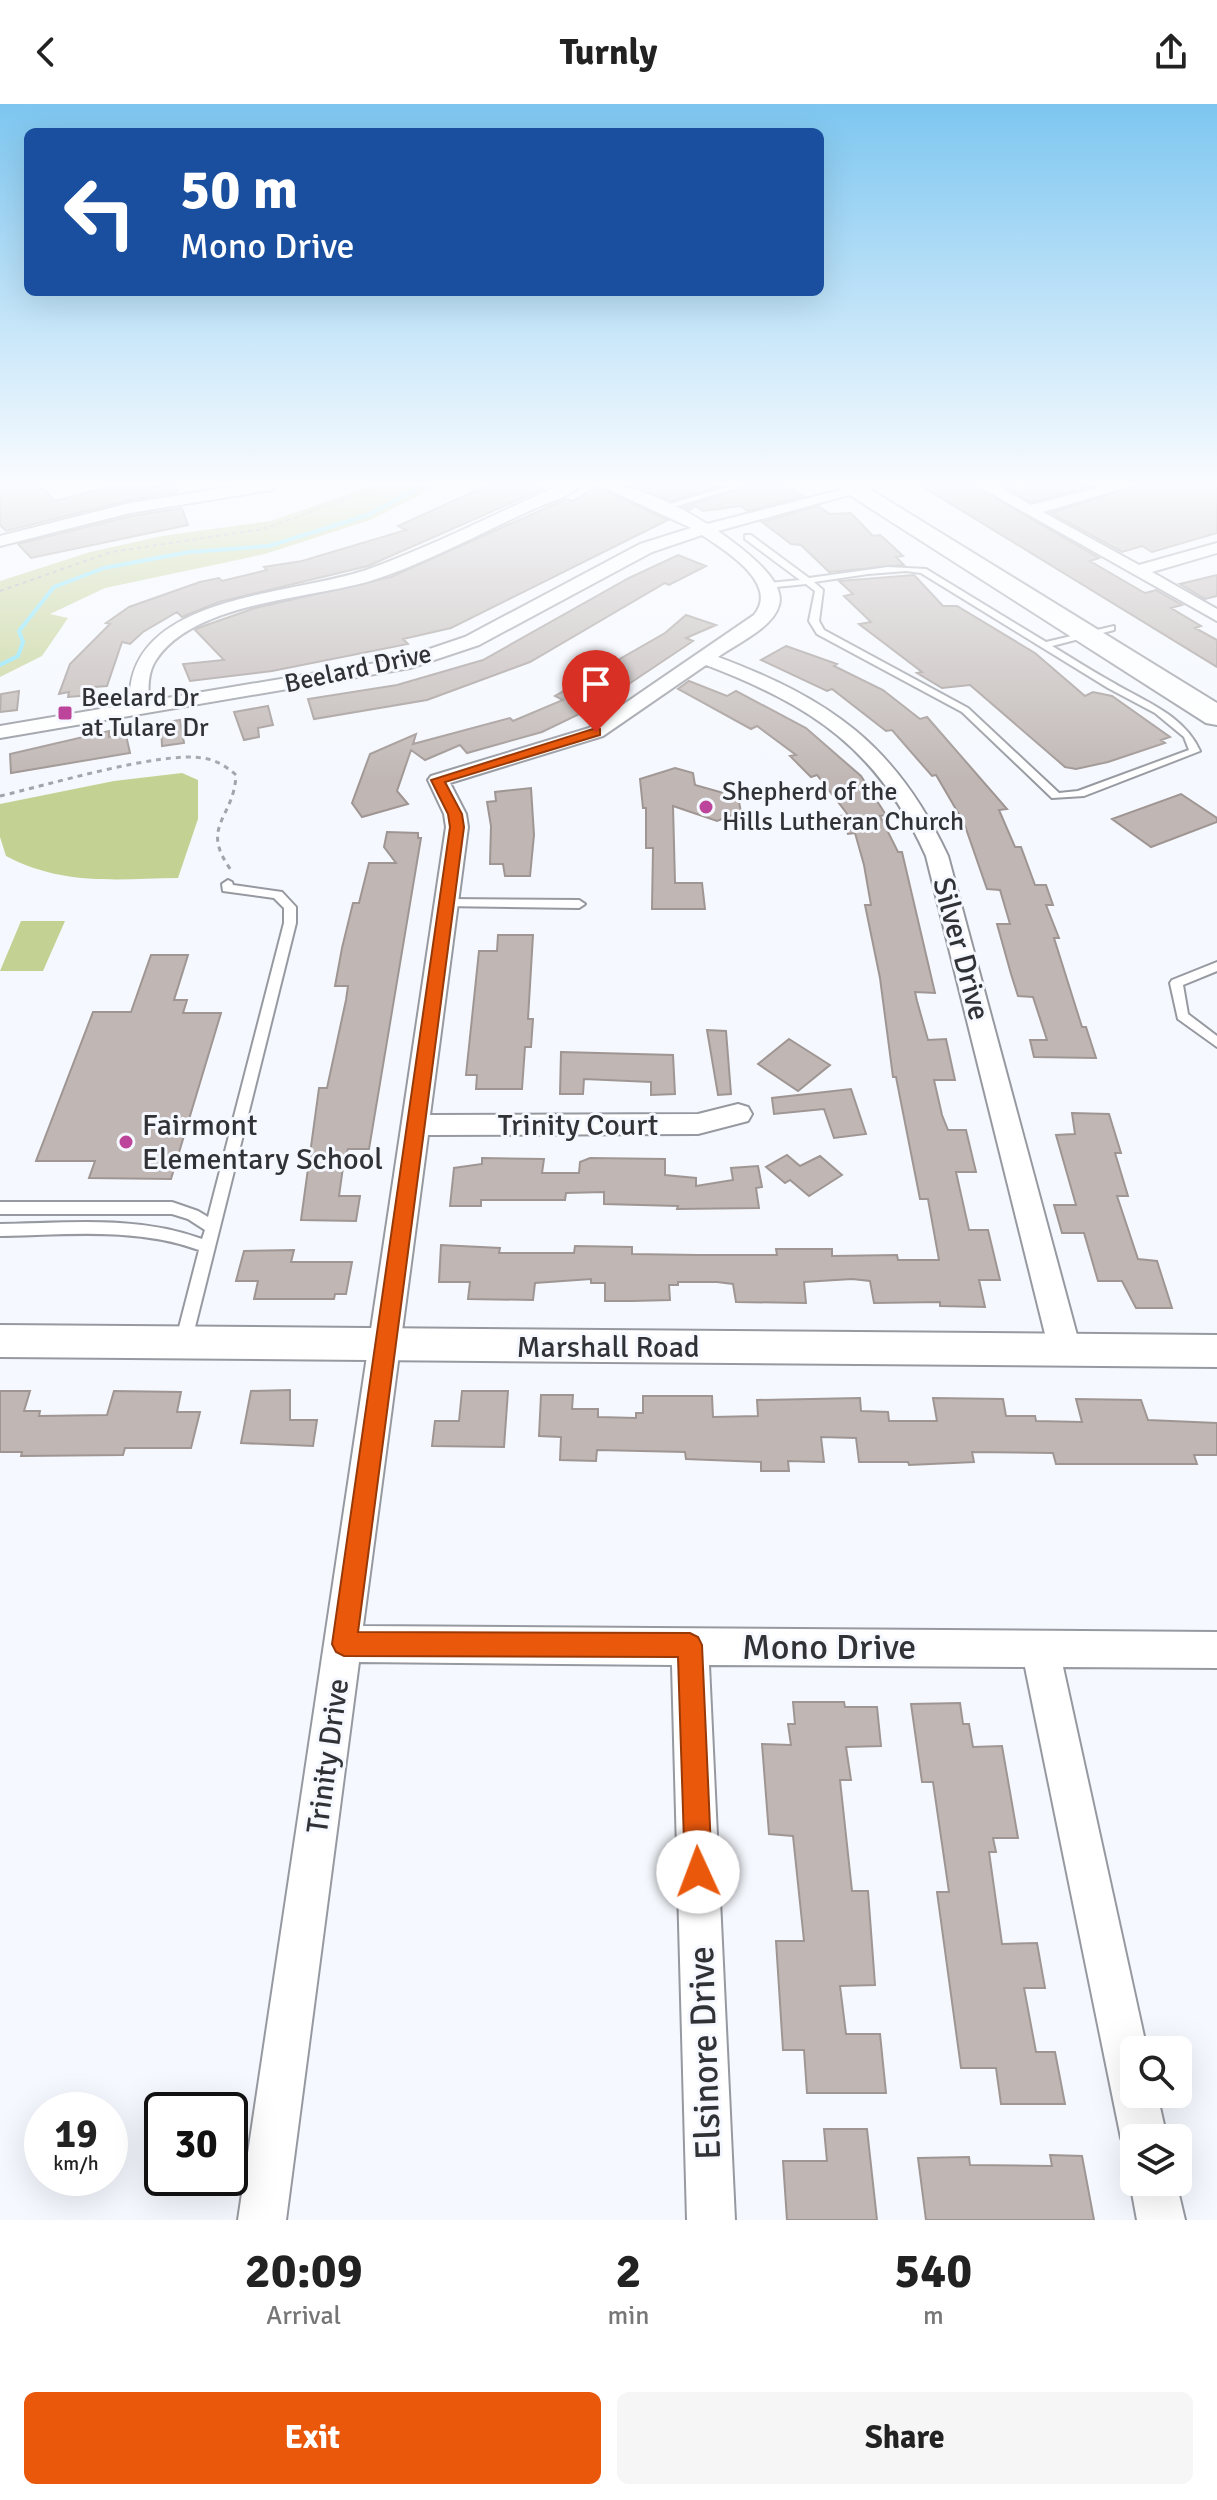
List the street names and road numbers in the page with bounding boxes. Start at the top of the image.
street label: Beelard Drive [282,638,434,700]
street label: Silver Drive [924,874,998,1024]
street label: Trinity Court [498,1107,658,1144]
street label: Marshall Road [516,1329,700,1366]
street label: Mono Drive [742,1625,916,1670]
street label: Trinity Drive [299,1676,357,1836]
street label: Elsinore Drive [679,1945,731,2161]

